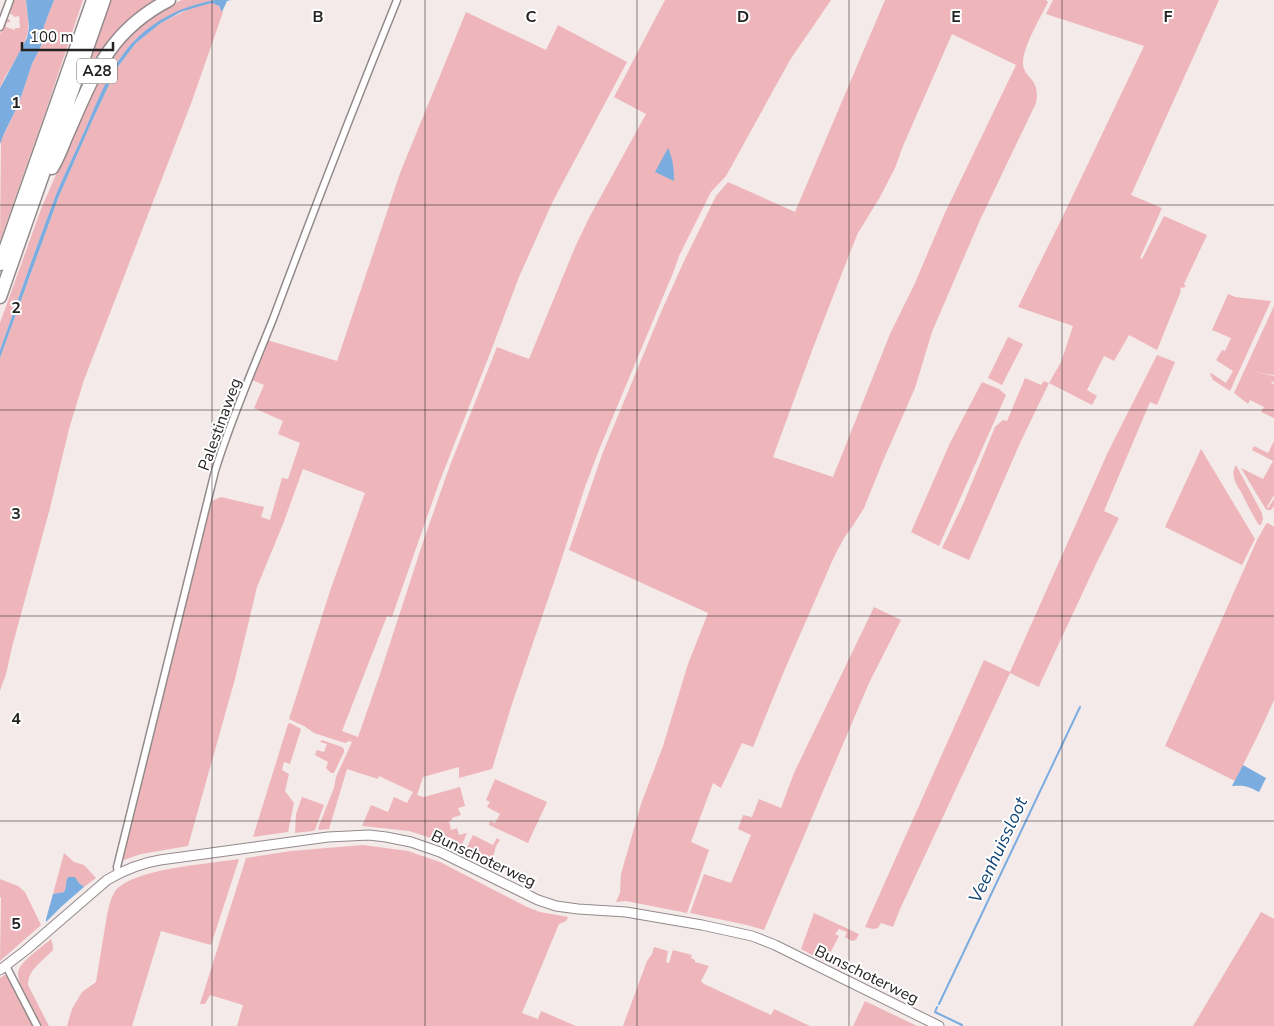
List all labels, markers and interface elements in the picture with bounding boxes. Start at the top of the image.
text: B [312,6,324,28]
text: C [526,6,537,28]
text: D [737,6,749,28]
text: E [951,6,961,28]
text: F [1164,6,1173,28]
scale bar [22,20,114,52]
text: 100 m [30,27,74,47]
road number: A28 [77,58,117,84]
text: 1 [11,92,21,114]
text: 2 [11,297,21,319]
street label: Palestinaweg [193,375,247,474]
text: 3 [11,503,21,525]
text: 4 [11,708,21,730]
water label: Veenhuissloot [963,793,1033,907]
street label: Bunschoterweg [428,825,540,893]
text: 5 [11,913,21,935]
street label: Bunschoterweg [811,940,922,1010]

